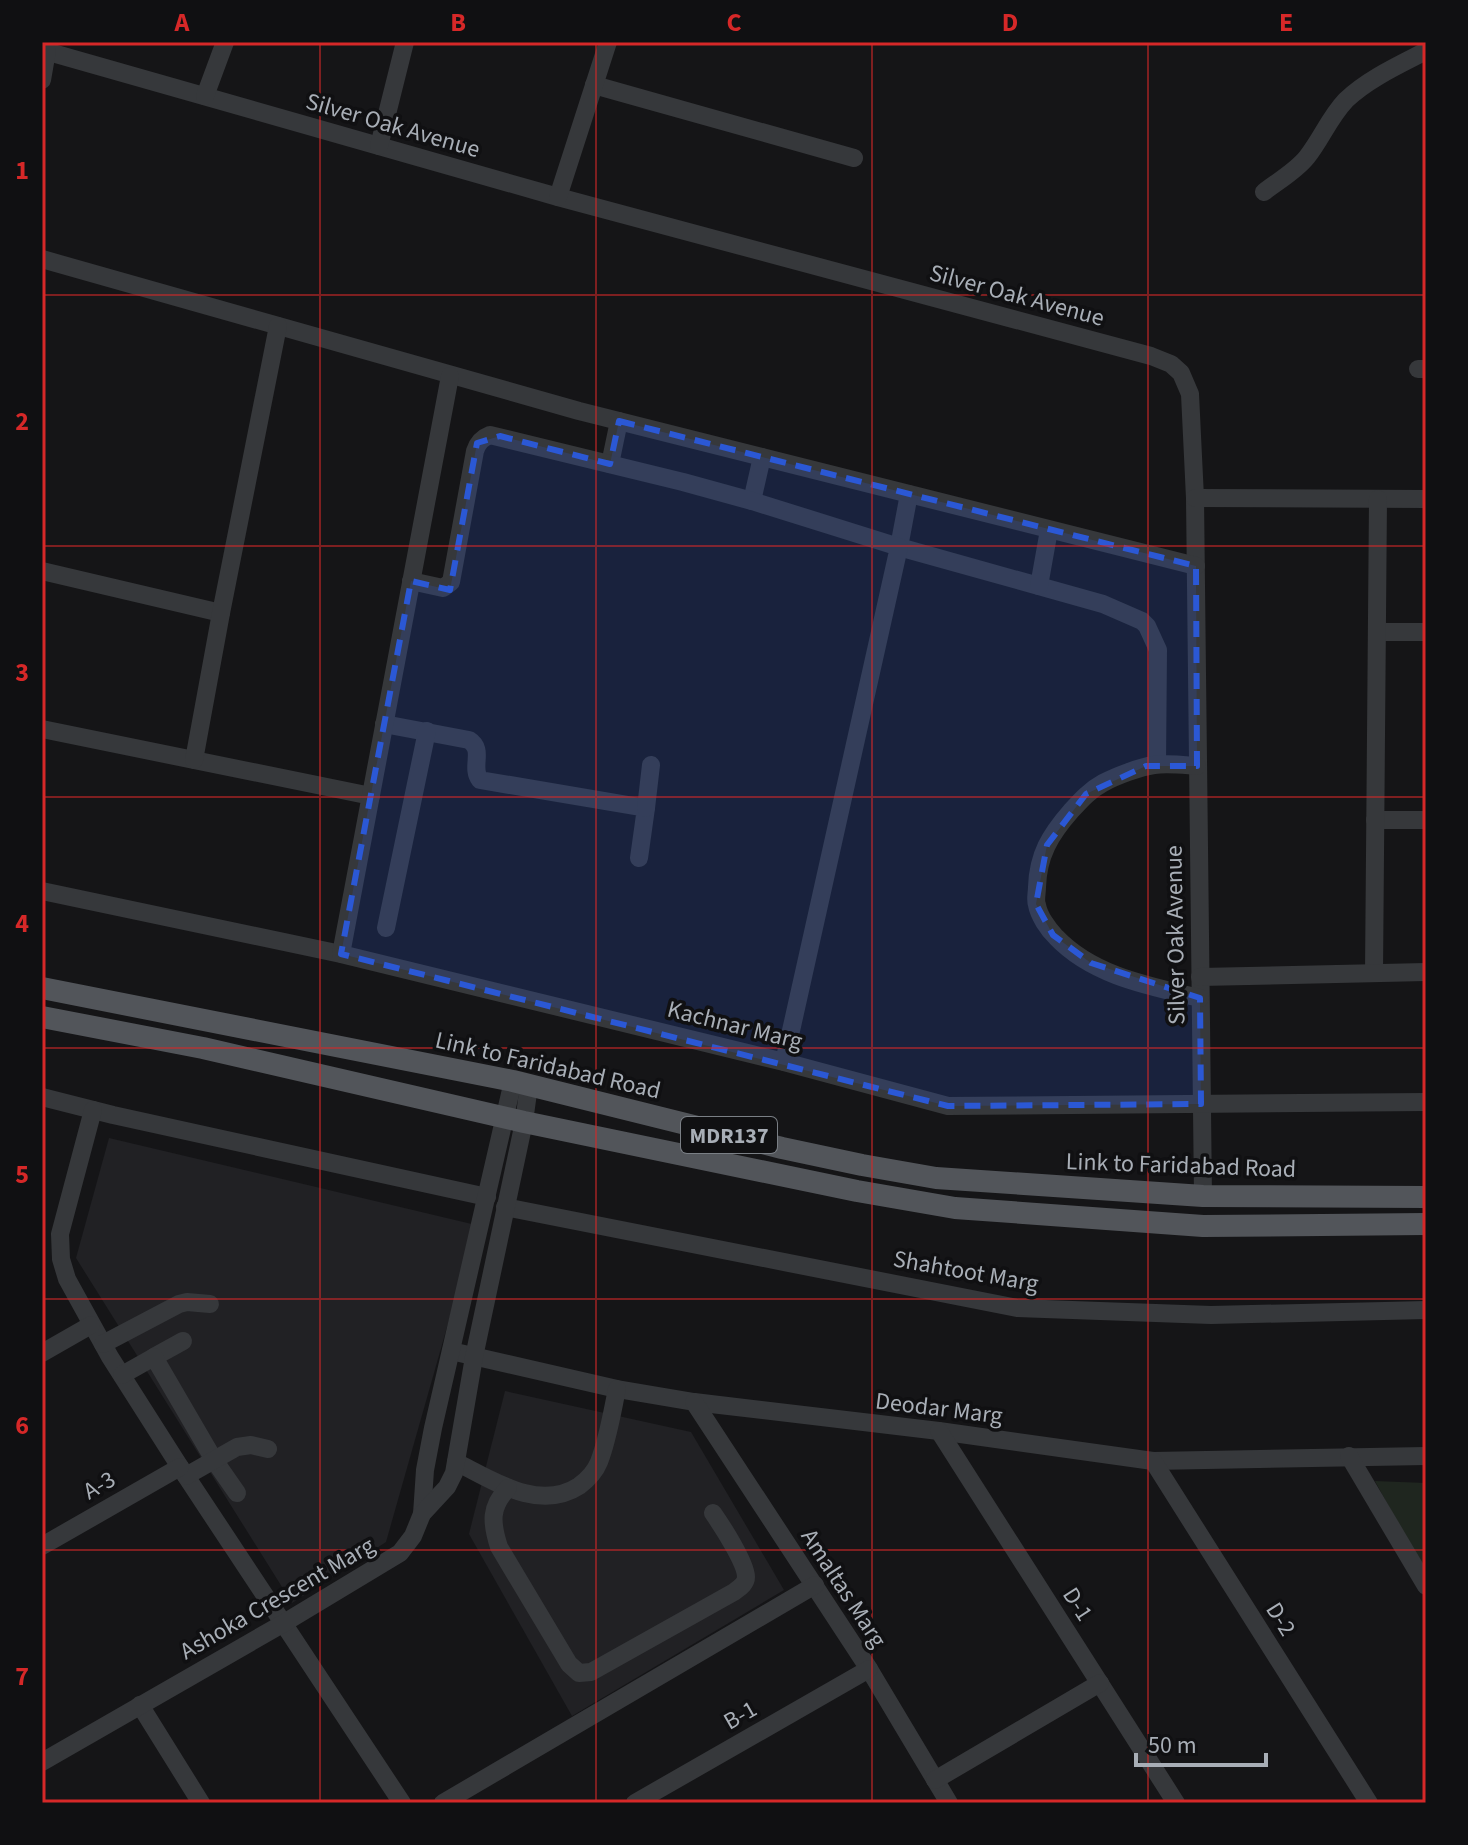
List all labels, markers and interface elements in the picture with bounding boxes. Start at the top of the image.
text: A [174,4,191,41]
text: B [450,4,466,41]
text: C [726,4,742,41]
text: D [1002,4,1018,41]
text: E [1279,4,1293,41]
street label: Silver Oak Avenue [302,84,484,167]
text: 1 [15,152,29,189]
street label: Silver Oak Avenue [926,255,1108,336]
text: 2 [15,403,29,440]
text: 3 [15,654,29,691]
street label: Silver Oak Avenue [1156,845,1195,1025]
text: 4 [15,905,29,942]
street label: Kachnar Marg [664,992,806,1059]
street label: Link to Faridabad Road [432,1023,664,1108]
road number: MDR137 [681,1117,777,1153]
street label: Link to Faridabad Road [1065,1144,1297,1187]
text: 5 [15,1156,29,1193]
street label: Shahtoot Marg [890,1241,1041,1301]
street label: Deodar Marg [873,1383,1005,1434]
text: 6 [15,1407,29,1444]
street label: A-3 [76,1462,122,1509]
street label: Amaltas Marg [792,1522,895,1655]
street label: Ashoka Crescent Marg [173,1528,381,1669]
street label: D-1 [1054,1580,1102,1628]
street label: D-2 [1257,1596,1304,1643]
text: 7 [15,1658,29,1695]
street label: B-1 [717,1692,764,1739]
scale bar [1136,1717,1266,1767]
text: 50 m [1148,1728,1197,1763]

